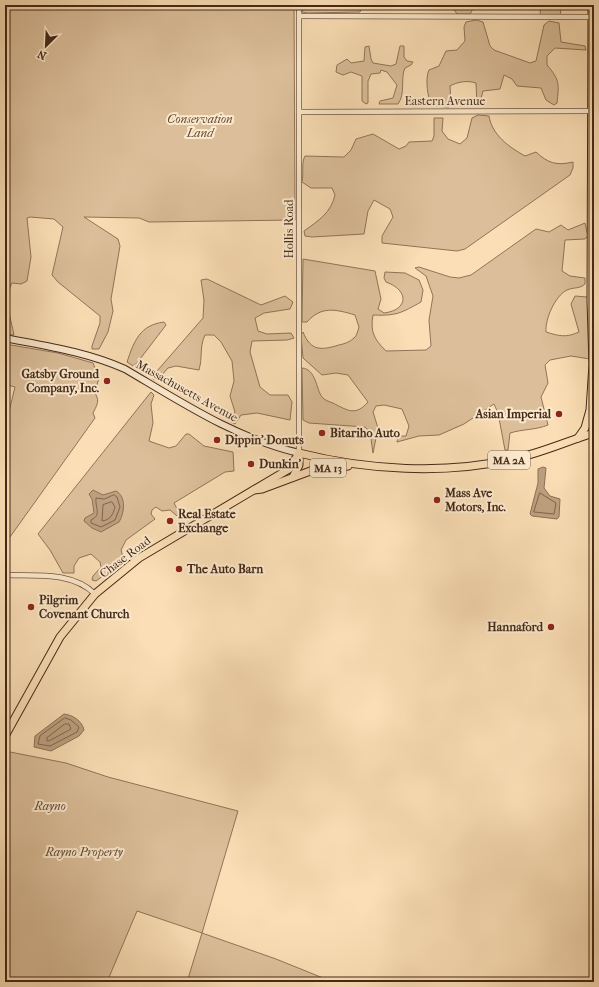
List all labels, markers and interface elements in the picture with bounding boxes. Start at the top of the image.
north arrow [26,26,66,66]
text: N [35,47,49,62]
street label: Eastern Avenue [405,94,486,108]
park label: Conservation Land [167,112,233,140]
street label: Hollis Road [282,199,296,259]
street label: Massachusetts Avenue [134,357,240,425]
place label: Gatsby Ground Company, Inc. [22,367,100,396]
marker: Gatsby Ground Company, Inc. [102,376,112,386]
place label: Asian Imperial [475,407,552,422]
marker: Asian Imperial [554,409,564,419]
place label: Bitariho Auto [330,426,400,440]
marker: Bitariho Auto [317,428,327,438]
place label: Dippin' Donuts [225,433,304,448]
marker: Dippin' Donuts [212,435,222,445]
road number: MA 2A [488,451,530,469]
place label: Dunkin' [259,457,302,471]
marker: Dunkin' [246,459,256,469]
road number: MA 13 [310,459,346,477]
place label: Mass Ave Motors, Inc. [444,486,507,514]
marker: Mass Ave Motors, Inc. [432,495,442,505]
place label: Real Estate Exchange [178,507,236,536]
marker: Real Estate Exchange [165,516,175,526]
street label: Chase Road [97,533,154,581]
place label: The Auto Barn [186,562,264,576]
marker: The Auto Barn [174,564,184,574]
place label: Pilgrim Covenant Church [39,593,130,621]
marker: Pilgrim Covenant Church [26,602,36,612]
place label: Hannaford [487,620,543,634]
marker: Hannaford [546,622,556,632]
park label: Rayno [33,799,66,813]
park label: Rayno Property [44,845,124,859]

